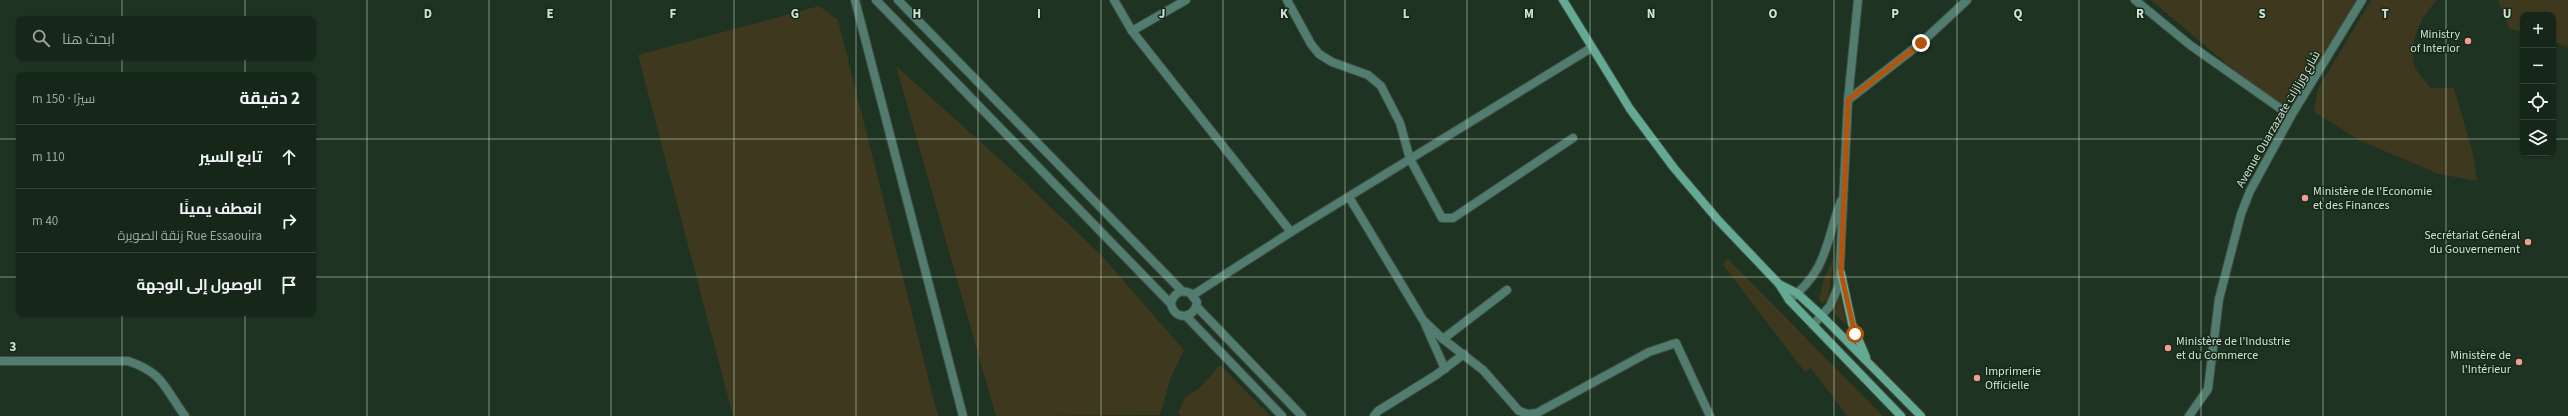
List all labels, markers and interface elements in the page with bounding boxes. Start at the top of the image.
text: D [424,5,432,23]
text: E [546,5,554,23]
text: F [670,5,677,23]
text: G [791,5,799,23]
text: H [913,5,921,23]
text: I [1037,5,1041,23]
text: J [1159,5,1165,23]
text: K [1280,5,1289,23]
text: L [1403,5,1410,23]
text: M [1524,5,1534,23]
text: N [1647,5,1655,23]
text: O [1769,5,1778,23]
text: P [1891,5,1899,23]
text: Q [2014,5,2023,23]
text: R [2136,5,2144,23]
text: S [2258,5,2266,23]
text: T [2381,5,2389,23]
text: U [2503,5,2511,23]
map controls [2520,12,2556,156]
button: + [2520,12,2556,48]
search box [16,16,316,60]
place label: Ministry of Interior [2410,26,2461,57]
icon: search [30,27,52,49]
text: ابحث هنا [62,29,115,50]
route end [1912,34,1930,52]
marker: Ministry of Interior [2463,36,2473,46]
street label: Avenue Ouarzazate شارع ورزازات [2232,48,2325,191]
button: − [2520,48,2556,84]
button: locate [2520,84,2556,120]
text: 2 دقيقة [240,87,300,111]
text: سيرًا · 150 m [32,90,95,108]
button: layers [2520,120,2556,156]
icon: ahead [278,146,300,168]
text: تابع السير [199,147,262,168]
text: 110 m [32,148,65,166]
place label: Ministère de l'Economie et des Finances [2313,183,2432,214]
marker: Ministère de l'Economie et des Finances [2300,193,2310,203]
text: انعطف يمينًا [179,199,262,220]
icon: right [278,210,300,232]
text: 40 m [32,212,58,230]
text: Rue Essaouira زنقة الصويرة [118,227,262,245]
place label: Secrétariat Général du Gouvernement [2424,227,2520,258]
marker: Secrétariat Général du Gouvernement [2523,237,2533,247]
icon: arrive [278,274,300,296]
text: الوصول إلى الوجهة [136,275,262,296]
route start [1846,325,1864,343]
place label: Ministère de l’Industrie et du Commerce [2176,333,2290,364]
text: 3 [10,338,17,356]
marker: Ministère de l’Industrie et du Commerce [2163,343,2173,353]
place label: Ministère de l'Intérieur [2450,347,2512,378]
marker: Ministère de l'Intérieur [2514,357,2524,367]
place label: Imprimerie Officielle [1985,363,2041,394]
marker: Imprimerie Officielle [1972,373,1982,383]

